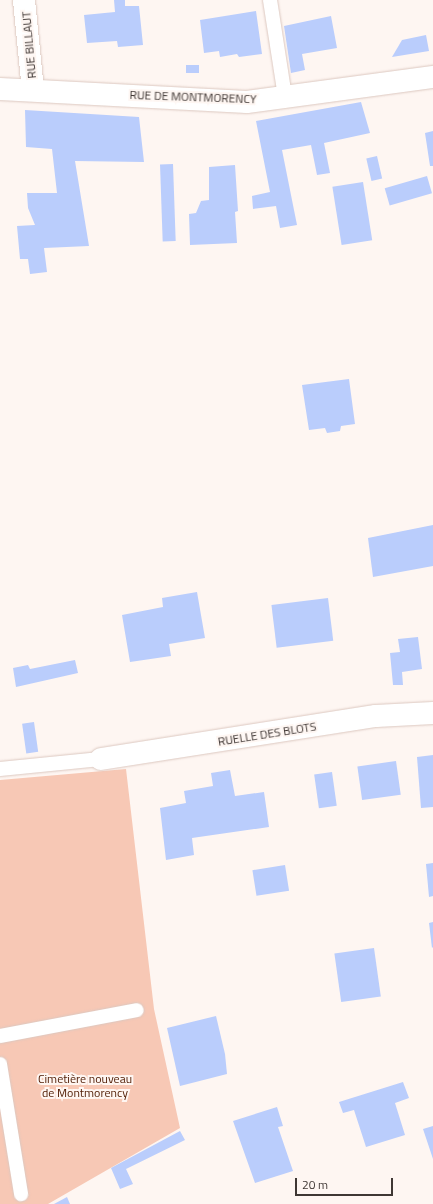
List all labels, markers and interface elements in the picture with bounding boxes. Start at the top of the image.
street label: RUE BILLAUT [19,11,39,79]
street label: RUE DE MONTMORENCY [129,88,257,106]
street label: RUELLE DES BLOTS [217,719,317,749]
park label: Cimetière nouveau de Montmorency [38,1072,132,1100]
scale bar [297,1170,395,1196]
text: 20 m [302,1175,328,1194]

